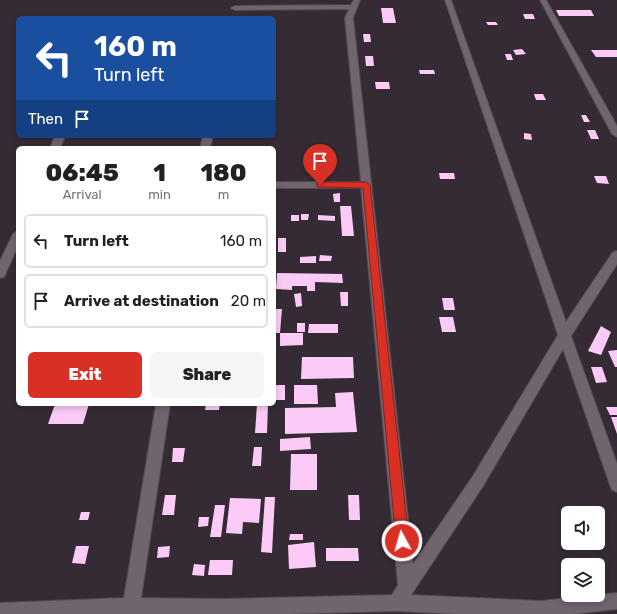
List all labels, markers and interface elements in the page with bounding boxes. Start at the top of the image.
text: 160 m [94,30,177,63]
icon: left [28,32,80,84]
text: Turn left [94,64,164,86]
icon: arrive [71,108,93,130]
text: Then [28,110,63,128]
pin [303,144,337,185]
icon: arrive [309,150,331,172]
text: 06:45 [46,159,119,187]
text: 1 [153,159,166,187]
text: 180 [200,159,246,187]
text: Arrival [63,187,102,202]
text: min [148,187,171,202]
text: m [218,187,229,202]
icon: left [30,230,52,252]
text: Turn left [64,232,129,250]
text: 160 m [220,232,262,250]
icon: arrive [30,290,52,312]
text: Arrive at destination [64,292,219,310]
text: 20 m [231,292,266,310]
button: Exit [28,352,142,398]
button: Share [150,352,264,398]
map controls [561,506,605,602]
button: sound [561,506,605,550]
position arrow [381,520,423,562]
button: layers [561,558,605,602]

